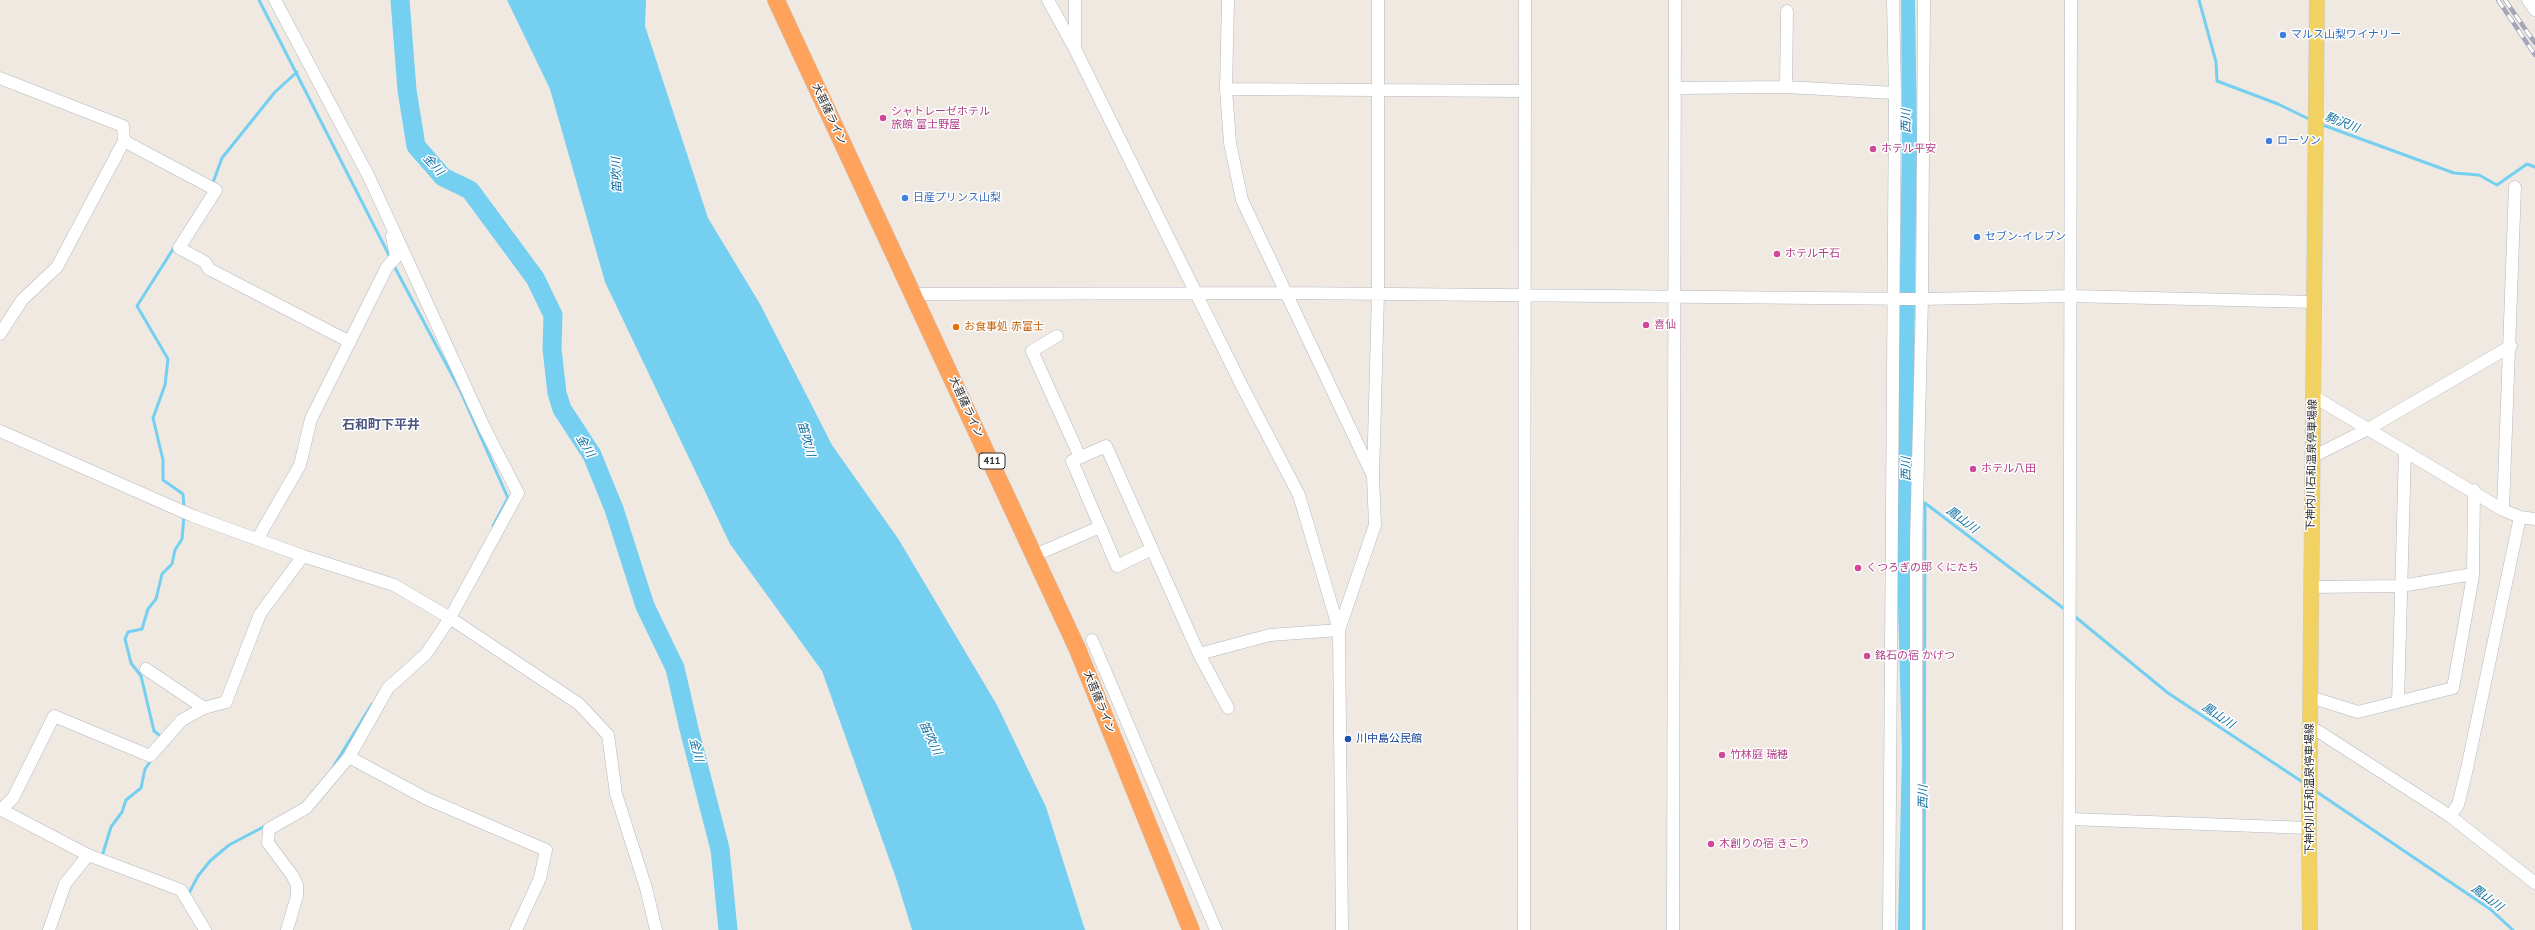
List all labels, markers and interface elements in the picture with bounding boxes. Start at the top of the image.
place label: マルス山梨ワイナリー [2291,28,2401,42]
marker: マルス山梨ワイナリー [2278,30,2288,40]
street label: 大菩薩ライン [809,81,849,147]
place label: シャトレーゼホテル 旅館 富士野屋 [891,105,990,131]
water label: 西川 [1900,109,1914,133]
water label: 駒沢川 [2323,110,2361,136]
marker: シャトレーゼホテル 旅館 富士野屋 [878,113,888,123]
place label: ローソン [2277,134,2321,148]
marker: ローソン [2264,136,2274,146]
place label: ホテル平安 [1881,142,1936,156]
marker: ホテル平安 [1868,144,1878,154]
water label: 金川 [420,151,446,179]
water label: 笛吹川 [609,157,625,193]
place label: 日産プリンス山梨 [913,191,1001,205]
marker: 日産プリンス山梨 [900,193,910,203]
place label: セブン-イレブン [1985,230,2066,244]
marker: セブン-イレブン [1972,232,1982,242]
place label: ホテル千石 [1785,247,1840,261]
marker: ホテル千石 [1772,249,1782,259]
place label: 喜仙 [1654,318,1676,332]
place label: お食事処 赤富士 [964,320,1044,334]
marker: 喜仙 [1641,320,1651,330]
marker: お食事処 赤富士 [951,322,961,332]
street label: 大菩薩ライン [946,374,986,440]
street label: 下神内川石和温泉停車場線 [2304,399,2320,531]
district label: 石和町下平井 [342,417,420,433]
water label: 笛吹川 [794,420,818,458]
water label: 金川 [573,432,597,460]
road number: 411 [979,453,1005,469]
water label: 西川 [1900,457,1914,481]
place label: ホテル八田 [1981,462,2036,476]
marker: ホテル八田 [1968,464,1978,474]
water label: 鳳山川 [1943,503,1981,537]
place label: くつろぎの邸 くにたち [1866,561,1979,575]
marker: くつろぎの邸 くにたち [1853,563,1863,573]
place label: 銘石の宿 かげつ [1875,649,1955,663]
marker: 銘石の宿 かげつ [1862,651,1872,661]
street label: 大菩薩ライン [1081,669,1117,735]
water label: 鳳山川 [2199,700,2237,732]
water label: 笛吹川 [916,719,944,757]
street label: 下神内川石和温泉停車場線 [2303,723,2317,855]
place label: 川中島公民館 [1356,732,1422,746]
marker: 川中島公民館 [1343,734,1353,744]
water label: 金川 [686,737,706,763]
place label: 竹林庭 瑞穂 [1730,748,1788,762]
marker: 竹林庭 瑞穂 [1717,750,1727,760]
water label: 西川 [1917,785,1931,809]
place label: 木創りの宿 きこり [1719,837,1810,851]
marker: 木創りの宿 きこり [1706,839,1716,849]
water label: 鳳山川 [2468,881,2506,915]

